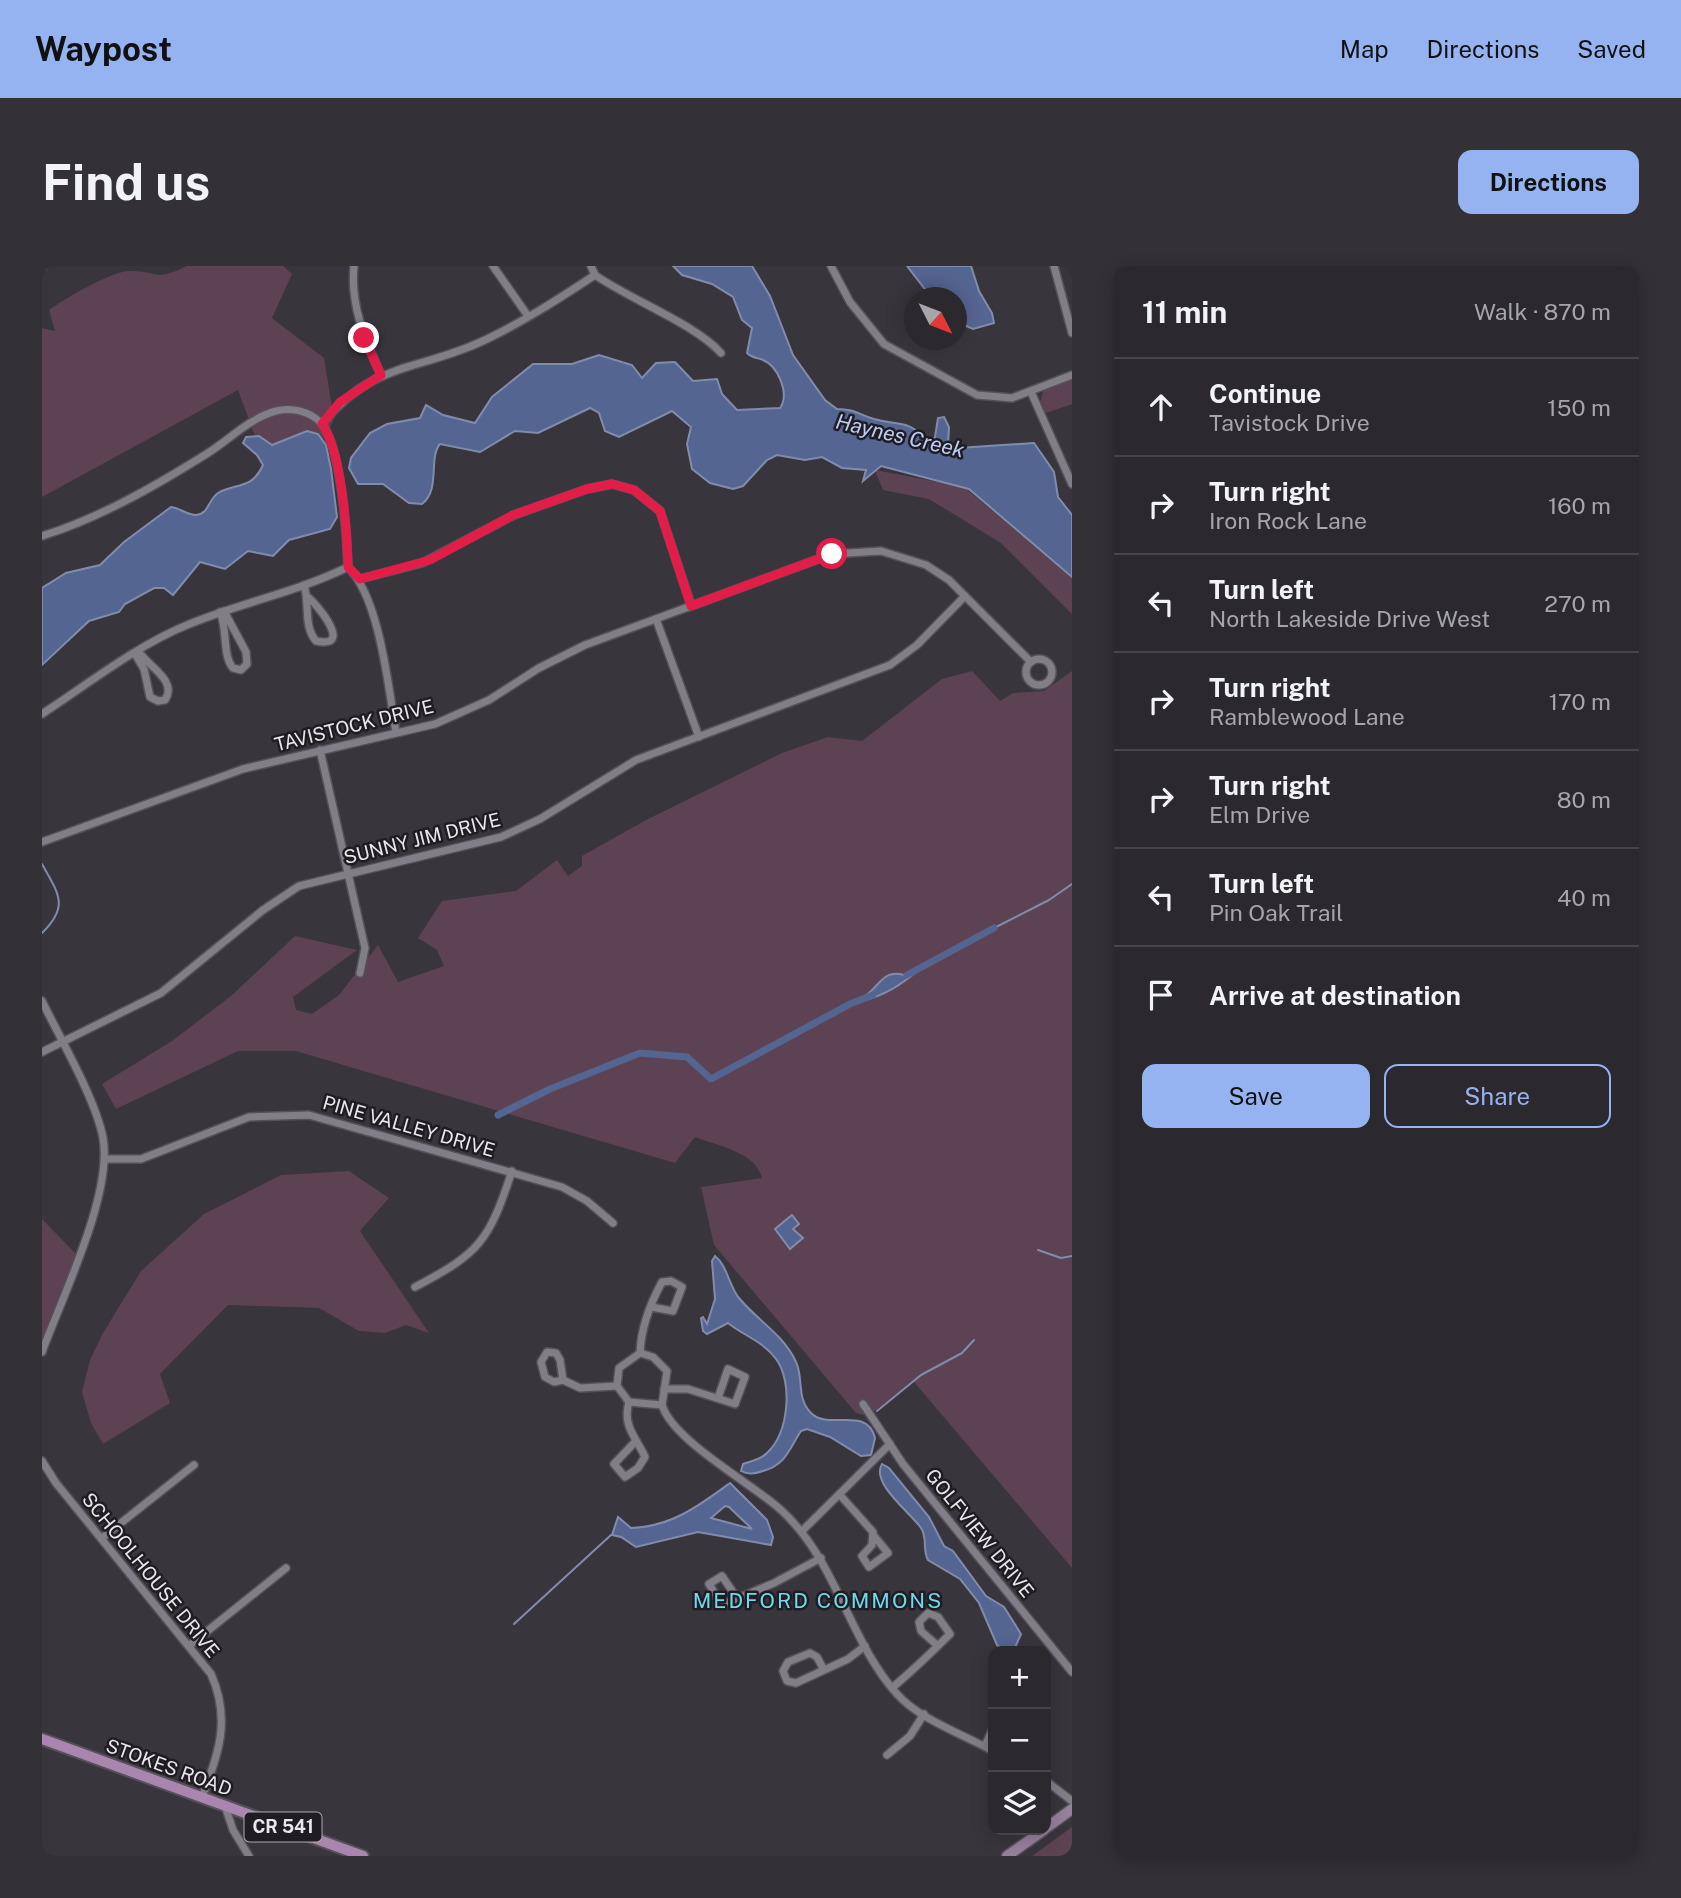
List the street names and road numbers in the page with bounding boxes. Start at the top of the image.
street label: TAVISTOCK DRIVE [272,695,436,755]
street label: SUNNY JIM DRIVE [341,808,503,868]
street label: PINE VALLEY DRIVE [320,1091,498,1161]
street label: GOLFVIEW DRIVE [921,1464,1039,1602]
street label: SCHOOLHOUSE DRIVE [78,1488,224,1662]
street label: STOKES ROAD [103,1734,235,1800]
road number: CR 541 [244,1812,322,1842]

